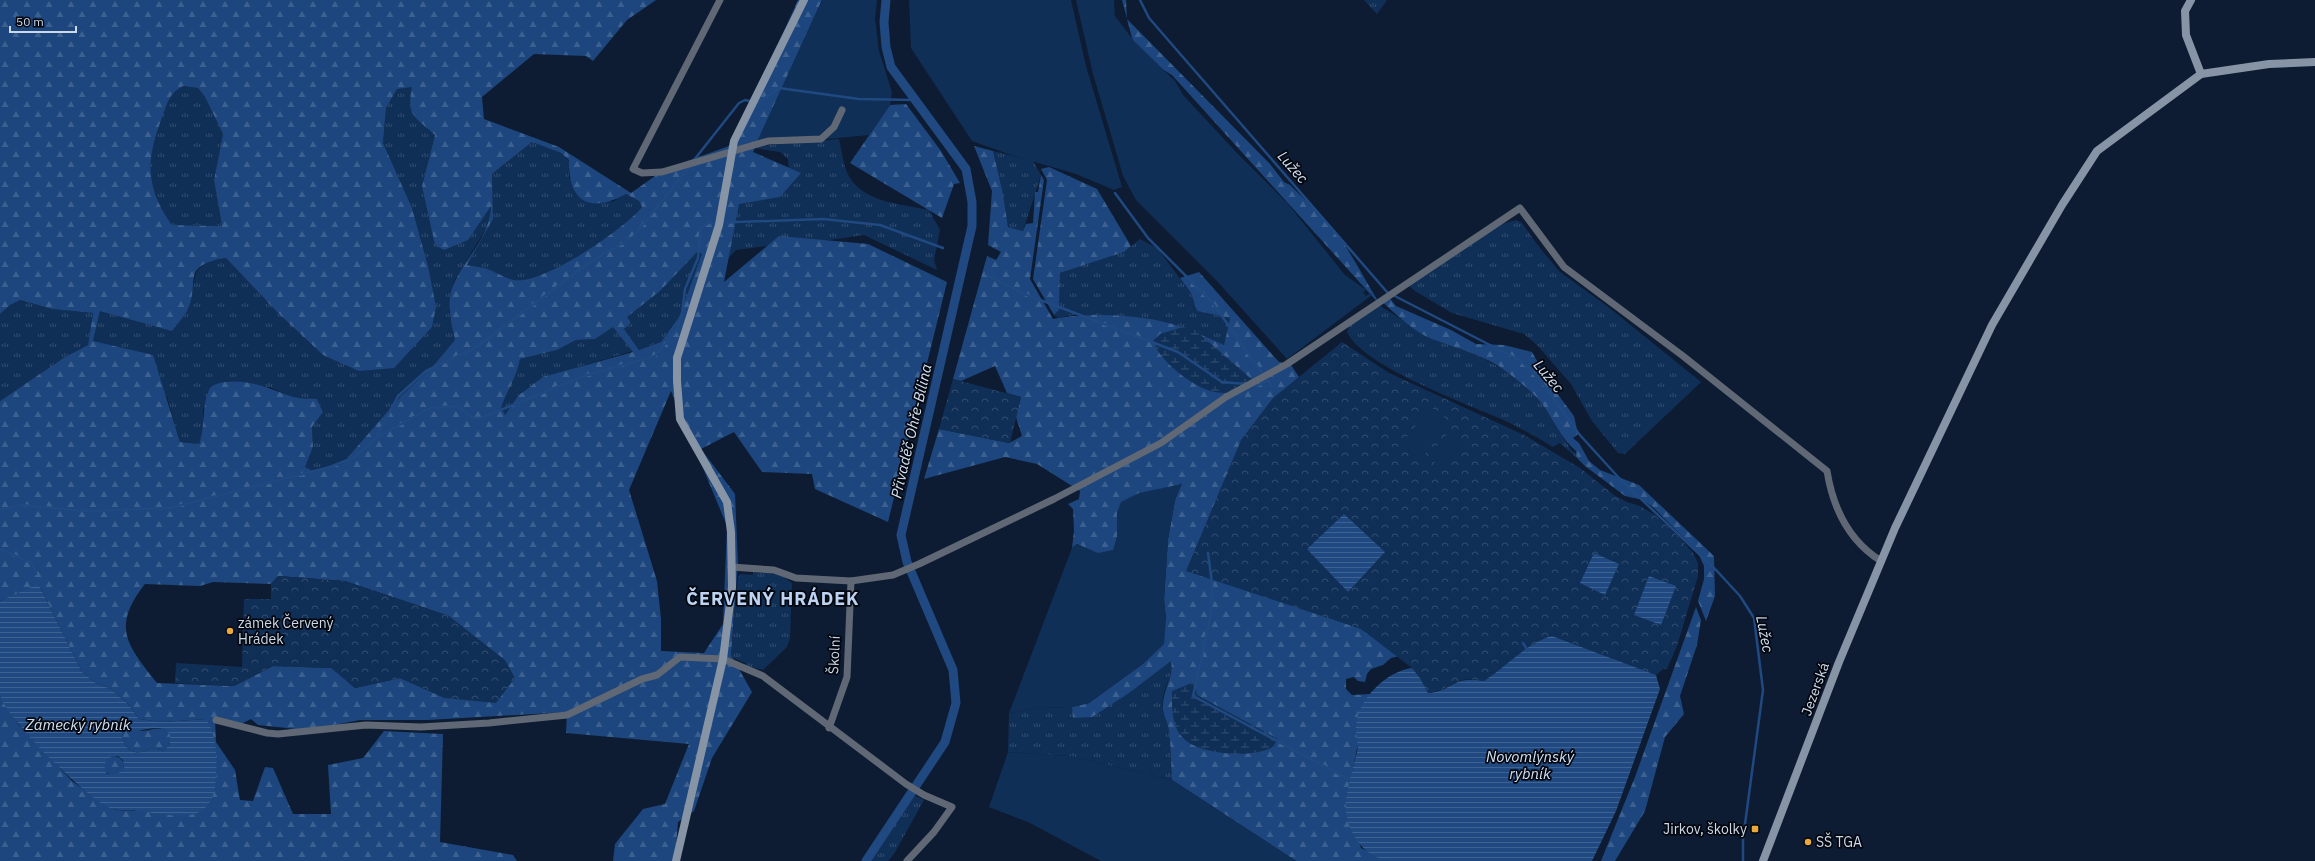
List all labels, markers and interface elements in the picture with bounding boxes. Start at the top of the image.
scale bar [10,8,76,34]
text: 50 m [16,14,44,29]
water label: Lužec [1274,147,1313,188]
water label: Lužec [1530,356,1569,397]
water label: Přivaděč Ohře-Bílina [886,362,936,500]
district label: ČERVENÝ HRÁDEK [686,586,860,610]
place label: zámek Červený Hrádek [238,613,334,648]
water label: Lužec [1752,614,1778,655]
marker: zámek Červený Hrádek [225,626,235,636]
street label: Školní [823,635,844,675]
street label: Jezerská [1797,659,1833,718]
water label: Zámecký rybník [25,715,131,734]
water label: Novomlýnský rybník [1486,747,1575,783]
place label: Jirkov, školky [1663,820,1747,838]
marker: Jirkov, školky [1750,824,1760,834]
place label: SŠ TGA [1816,832,1862,851]
marker: SŠ TGA [1803,837,1813,847]

